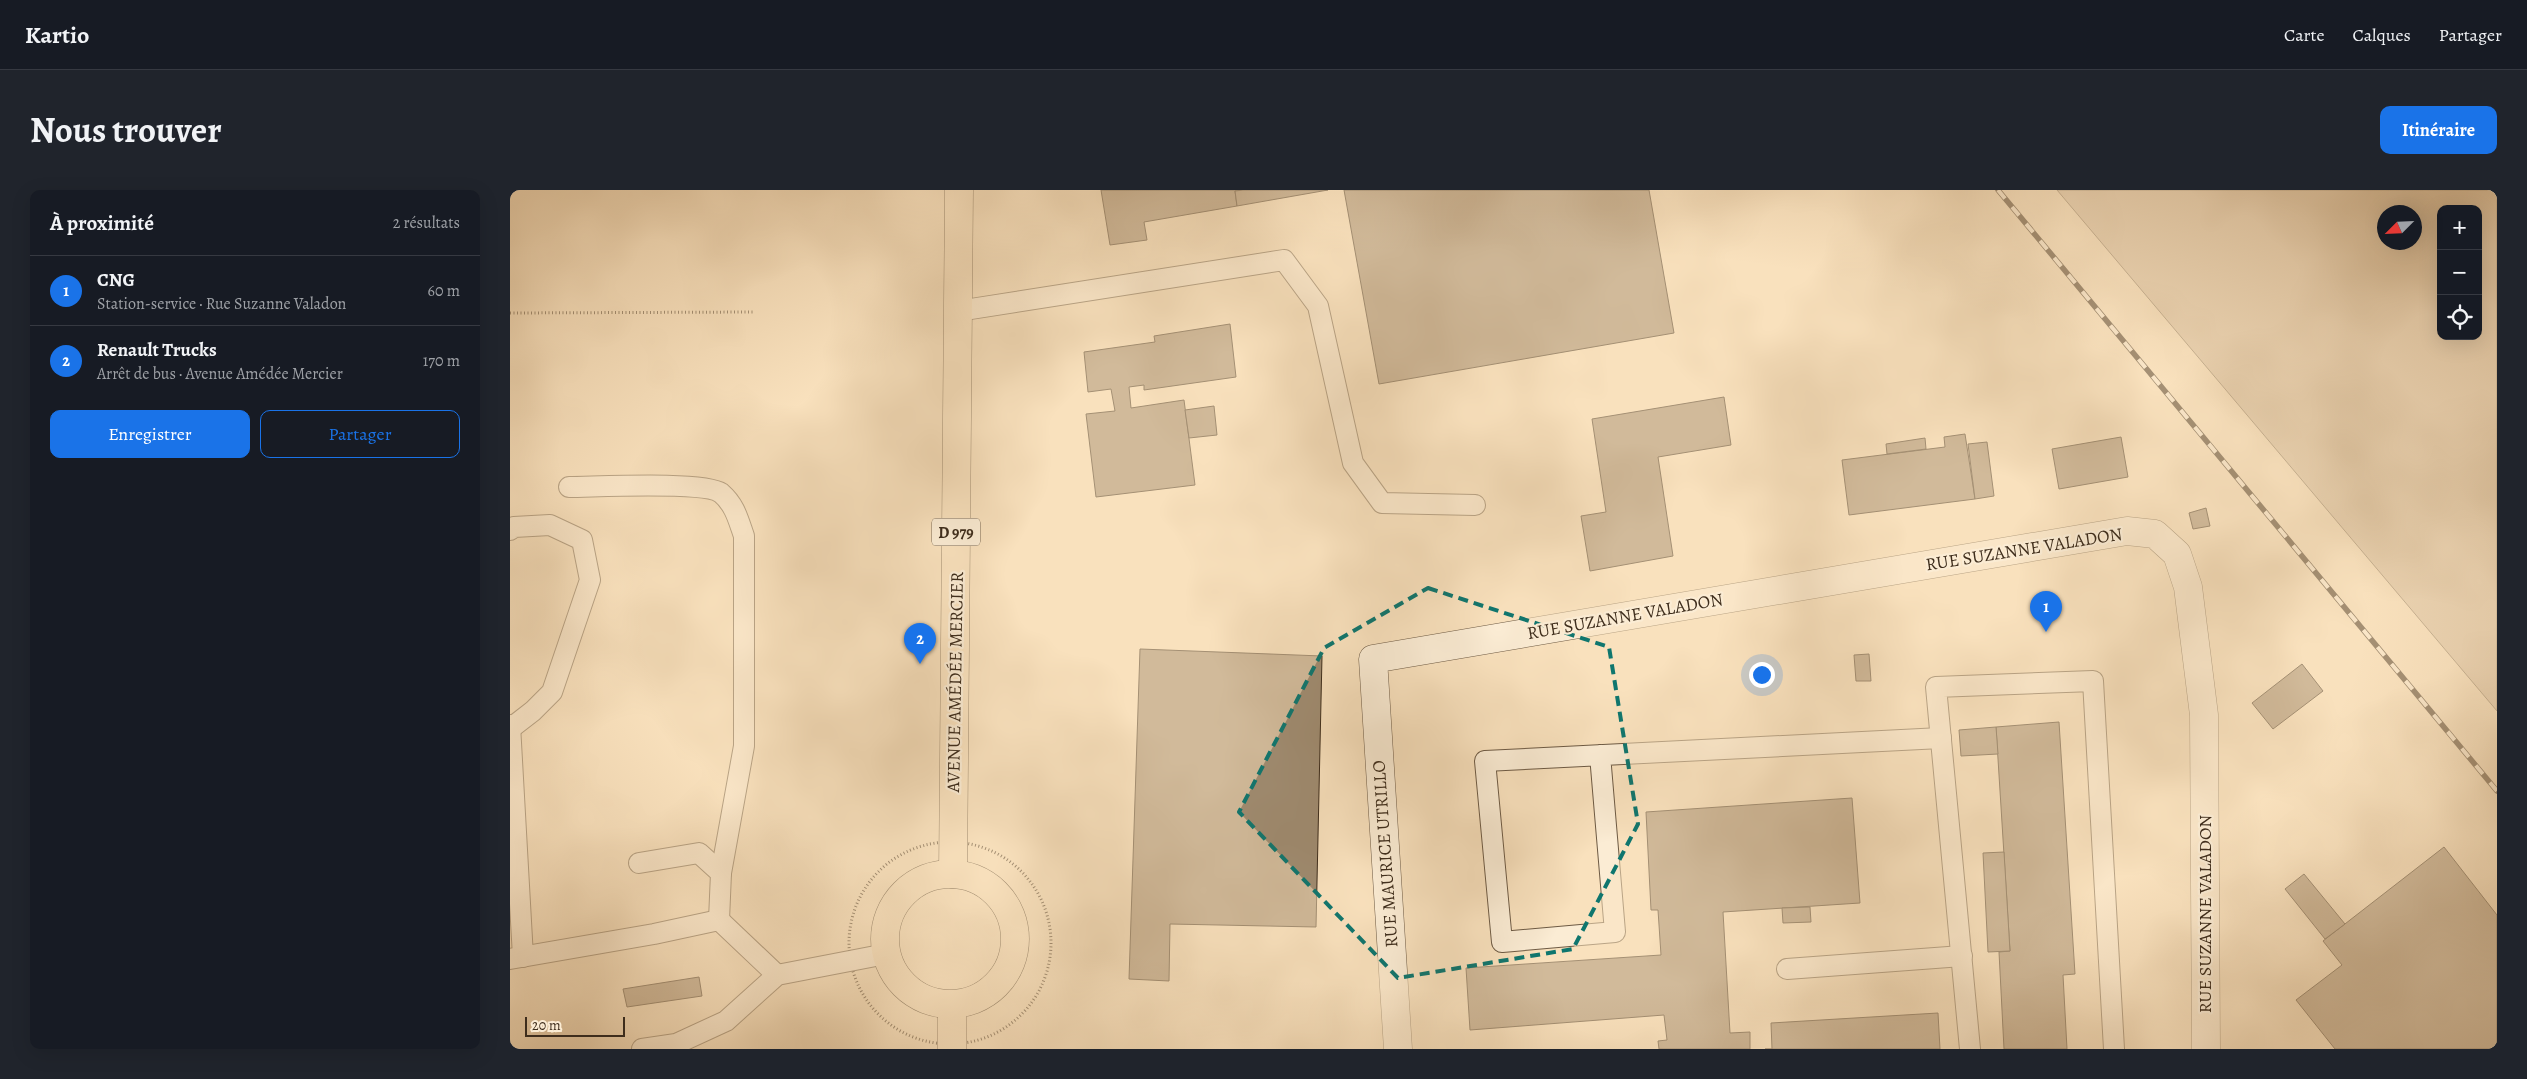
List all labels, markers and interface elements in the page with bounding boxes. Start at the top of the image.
text: Kartio [25,19,89,51]
text: Carte [2284,23,2324,47]
text: Calques [2352,23,2411,47]
text: Partager [2439,23,2502,47]
text: Nous trouver [30,106,222,154]
button: Itinéraire [2380,106,2497,154]
north arrow [2377,205,2422,250]
map controls [2437,205,2482,340]
button: + [2437,205,2482,250]
text: À proximité [50,209,154,237]
text: 2 résultats [393,212,460,234]
button: − [2437,250,2482,295]
text: CNG [97,267,135,293]
text: 1 [63,280,69,302]
text: 60 m [428,280,460,302]
text: Station-service · Rue Suzanne Valadon [97,293,346,315]
button: locate [2437,295,2482,340]
text: Renault Trucks [97,337,217,363]
text: 2 [62,350,70,372]
text: 170 m [423,350,460,372]
text: Arrêt de bus · Avenue Amédée Mercier [97,363,343,385]
button: Enregistrer [50,410,250,458]
button: Partager [260,410,460,458]
road number: D 979 [932,518,980,546]
street label: RUE SUZANNE VALADON [1924,522,2124,576]
street label: AVENUE AMÉDÉE MERCIER [941,571,969,794]
street label: RUE SUZANNE VALADON [1525,587,1725,645]
pin: 1 [2030,591,2062,632]
pin: 2 [904,623,936,664]
your location [1749,662,1775,688]
street label: RUE MAURICE UTRILLO [1366,759,1404,949]
street label: RUE SUZANNE VALADON [2193,815,2217,1013]
scale bar [525,1014,625,1037]
text: 20 m [532,1016,561,1035]

